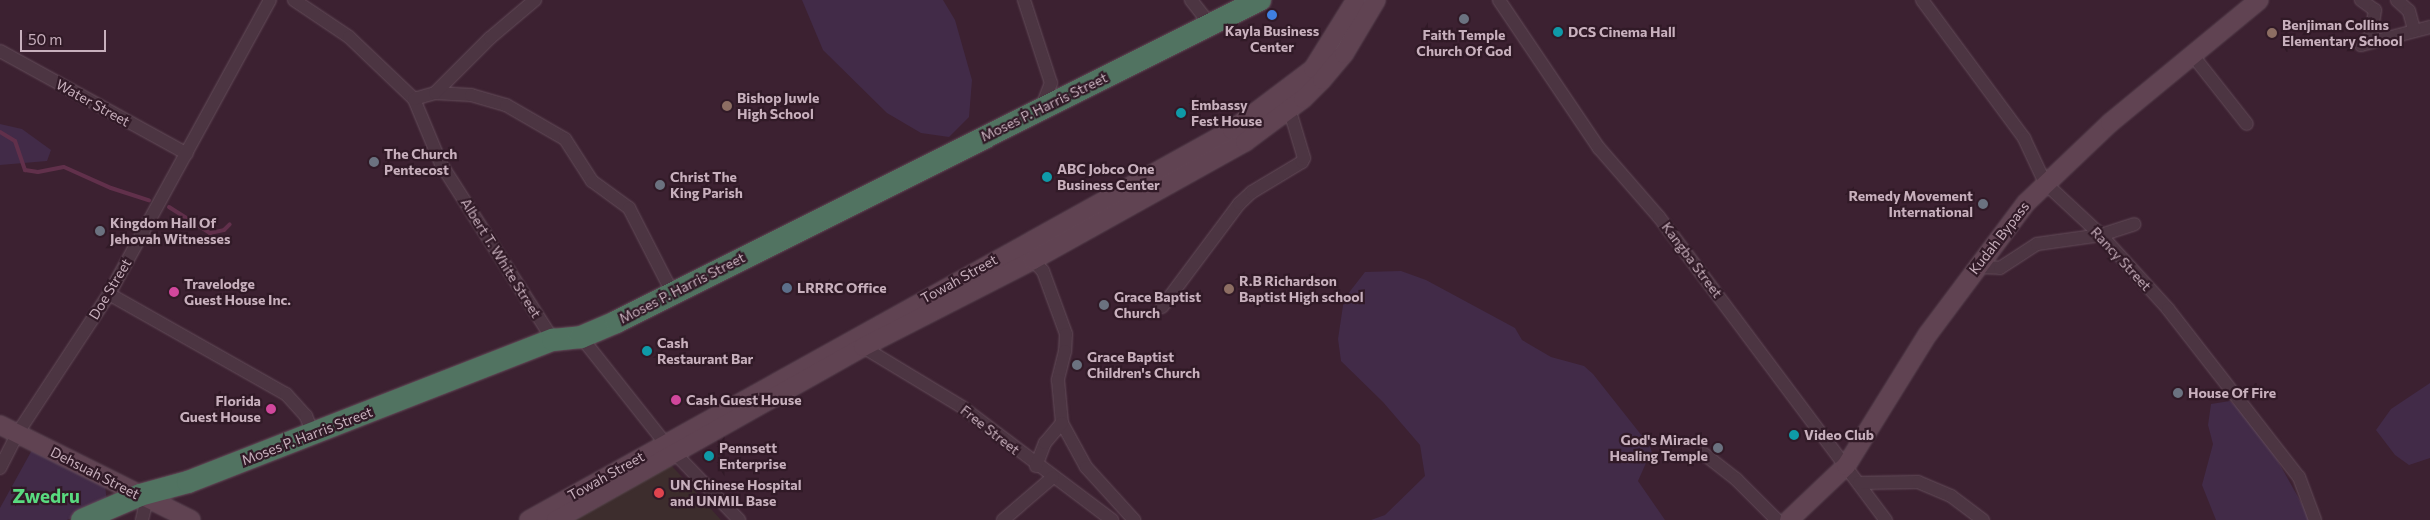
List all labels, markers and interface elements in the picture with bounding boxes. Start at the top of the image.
marker: Kayla Business Center [1266,9,1278,21]
marker: Faith Temple Church Of God [1458,13,1470,25]
place label: Benjiman Collins Elementary School [2282,17,2402,49]
scale bar [22,20,109,52]
place label: Kayla Business Center [1225,23,1319,56]
place label: DCS Cinema Hall [1568,24,1676,40]
marker: DCS Cinema Hall [1552,26,1564,38]
place label: Faith Temple Church Of God [1416,27,1512,59]
marker: Benjiman Collins Elementary School [2266,27,2278,39]
text: 50 m [28,30,62,48]
street label: Moses P. Harris Street [978,69,1110,145]
street label: Water Street [53,76,133,130]
place label: Bishop Juwle High School [737,90,819,122]
place label: Embassy Fest House [1191,97,1262,130]
marker: Bishop Juwle High School [721,100,733,112]
marker: Embassy Fest House [1175,107,1187,119]
place label: The Church Pentecost [384,146,457,178]
marker: The Church Pentecost [368,156,380,168]
place label: ABC Jobco One Business Center [1057,161,1160,193]
place label: Christ The King Parish [670,169,743,202]
marker: ABC Jobco One Business Center [1041,171,1053,183]
marker: Christ The King Parish [654,179,666,191]
place label: Remedy Movement International [1849,188,1973,220]
street label: Albert T. White Street [457,195,545,321]
street label: Kudah Bypass [1965,198,2033,278]
marker: Remedy Movement International [1977,198,1989,210]
place label: Kingdom Hall Of Jehovah Witnesses [110,215,230,248]
street label: Kangba Street [1658,219,1726,301]
street label: Rancy Street [2087,224,2155,294]
marker: Kingdom Hall Of Jehovah Witnesses [94,225,106,237]
street label: Moses P. Harris Street [616,249,748,327]
street label: Towah Street [918,251,1000,307]
street label: Doe Street [85,255,135,323]
place label: R.B Richardson Baptist High school [1239,273,1364,306]
place label: Travelodge Guest House Inc. [184,276,291,308]
place label: LRRRC Office [797,280,887,296]
marker: LRRRC Office [781,282,793,294]
marker: R.B Richardson Baptist High school [1223,283,1235,295]
marker: Travelodge Guest House Inc. [168,286,180,298]
place label: Grace Baptist Church [1114,289,1201,322]
marker: Grace Baptist Church [1098,299,1110,311]
place label: Cash Restaurant Bar [657,335,753,368]
marker: Cash Restaurant Bar [641,345,653,357]
place label: Grace Baptist Children's Church [1087,349,1200,382]
marker: Grace Baptist Children's Church [1071,359,1083,371]
place label: House Of Fire [2188,385,2276,401]
marker: House Of Fire [2172,387,2184,399]
place label: Cash Guest House [686,392,802,408]
place label: Florida Guest House [180,393,261,426]
marker: Cash Guest House [670,394,682,406]
street label: Free Street [957,402,1023,458]
street label: Moses P. Harris Street [239,403,375,469]
marker: Florida Guest House [265,403,277,415]
place label: Video Club [1804,427,1874,443]
marker: Video Club [1788,429,1800,441]
place label: God's Miracle Healing Temple [1610,432,1708,464]
place label: Pennsett Enterprise [719,440,786,472]
marker: God's Miracle Healing Temple [1712,442,1724,454]
street label: Dehsuah Street [48,443,142,503]
street label: Towah Street [565,448,647,504]
marker: Pennsett Enterprise [703,450,715,462]
place label: UN Chinese Hospital and UNMIL Base [670,477,802,510]
district label: Zwedru [12,485,80,507]
marker: UN Chinese Hospital and UNMIL Base [652,486,666,500]

